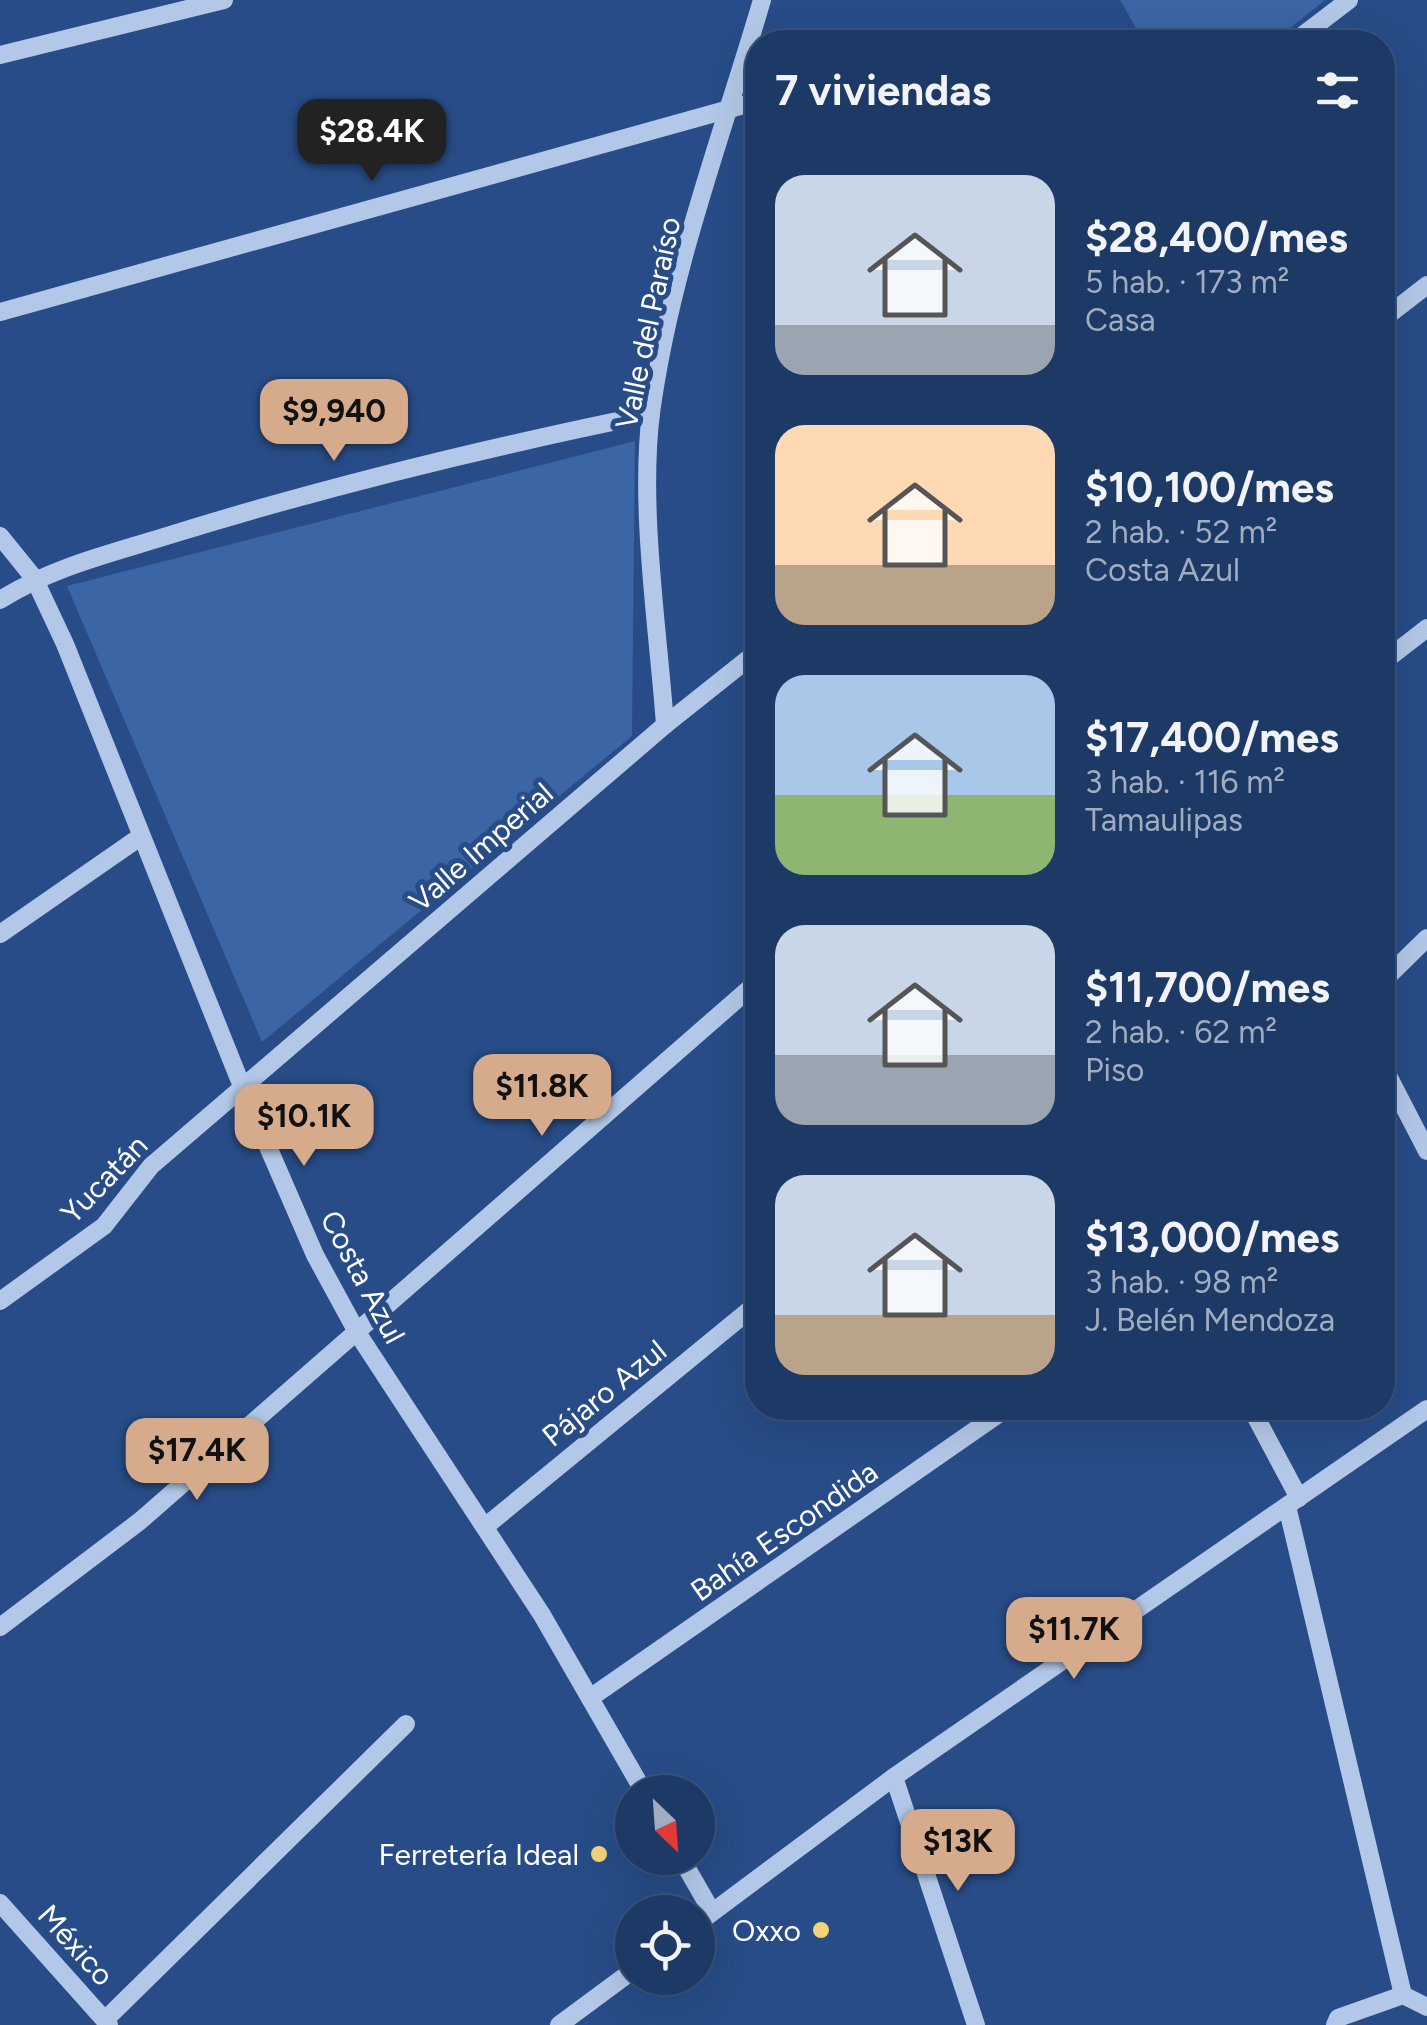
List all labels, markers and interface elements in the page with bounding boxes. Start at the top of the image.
icon: filters [1310,63,1365,118]
text: 7 viviendas [775,65,991,116]
pin: $28.4K [291,99,453,184]
text: $28.4K [319,112,425,150]
text: $28,400/mes [1085,212,1348,263]
street label: Valle del Paraíso [607,214,689,432]
icon: home [855,215,975,335]
text: 5 hab. · 173 m² [1085,263,1289,301]
text: Casa [1085,301,1156,339]
pin: $9,940 [253,379,415,464]
text: $9,940 [282,392,386,430]
text: $10,100/mes [1085,462,1334,513]
icon: home [855,465,975,585]
text: 2 hab. · 52 m² [1085,513,1277,551]
text: Costa Azul [1085,551,1240,589]
text: $17,400/mes [1085,712,1339,763]
icon: home [855,715,975,835]
text: 3 hab. · 116 m² [1085,763,1285,801]
street label: Valle Imperial [401,774,561,920]
text: Tamaulipas [1085,801,1243,839]
text: $11,700/mes [1085,962,1330,1013]
icon: home [855,965,975,1085]
text: 2 hab. · 62 m² [1085,1013,1277,1051]
text: Piso [1085,1051,1144,1089]
pin: $11.8K [461,1054,623,1139]
text: $11.8K [495,1067,589,1105]
pin: $10.1K [223,1084,385,1169]
text: $10.1K [257,1097,351,1135]
street label: Yucatán [53,1127,155,1231]
street label: Costa Azul [313,1204,413,1350]
text: $13,000/mes [1085,1212,1339,1263]
icon: home [855,1215,975,1335]
text: 3 hab. · 98 m² [1085,1263,1278,1301]
text: J. Belén Mendoza [1085,1301,1335,1339]
street label: Pájaro Azul [534,1332,674,1454]
pin: $17.4K [116,1418,278,1503]
text: $17.4K [148,1431,246,1469]
street label: Bahía Escondida [683,1453,885,1609]
pin: $11.7K [993,1597,1155,1682]
text: $11.7K [1028,1610,1120,1648]
north arrow [615,1775,715,1875]
map controls [615,1775,715,1995]
pin: $13K [899,1809,1017,1894]
text: $13K [923,1822,993,1860]
place label: Ferretería Ideal [378,1836,579,1873]
marker: Ferretería Ideal [588,1843,610,1865]
button: locate [615,1895,715,1995]
street label: México [30,1897,122,1993]
place label: Oxxo [732,1912,801,1949]
marker: Oxxo [810,1919,832,1941]

